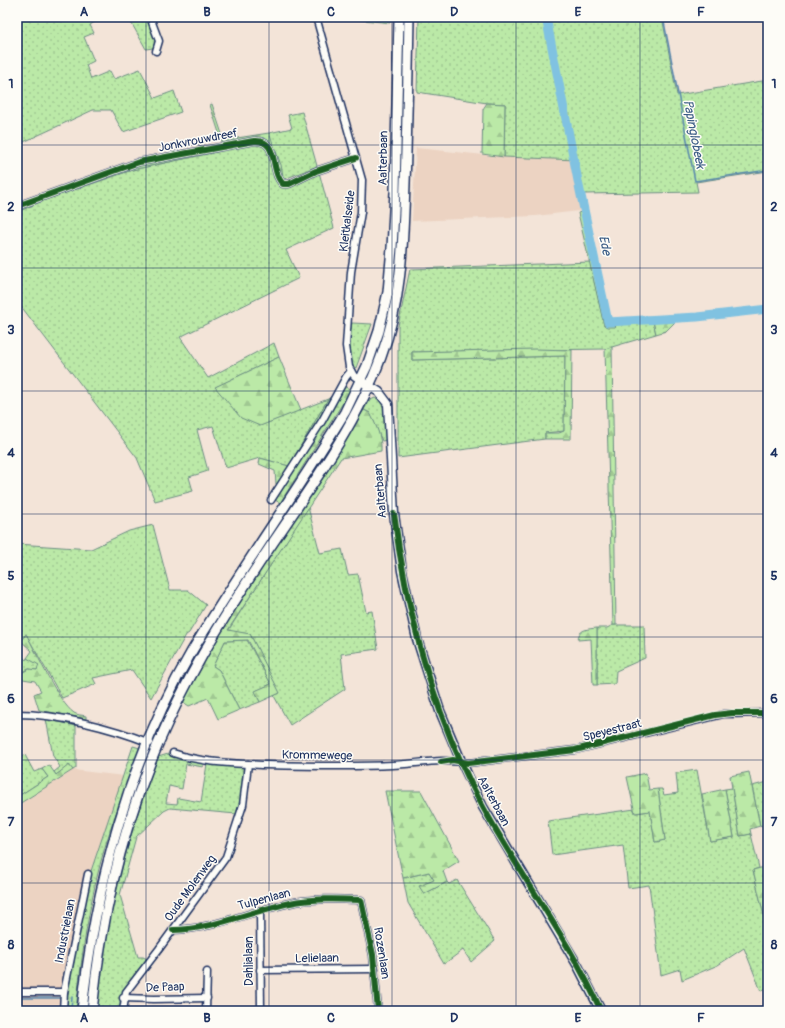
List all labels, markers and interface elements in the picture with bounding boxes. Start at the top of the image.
text: A [80,4,89,20]
text: B [203,4,211,20]
text: C [327,4,335,20]
text: D [450,4,458,20]
text: E [575,4,582,20]
text: F [697,4,705,20]
text: 1 [8,76,14,92]
text: 1 [771,76,777,92]
water label: Papinglobeek [680,98,709,171]
street label: Jonkvrouwdreef [157,125,239,156]
street label: Aalterbaan [376,130,391,186]
street label: Kleitkalseide [336,189,359,253]
text: 2 [7,199,15,215]
text: 2 [770,199,778,215]
water label: Ede [595,234,615,258]
text: 3 [7,322,15,338]
text: 3 [770,322,778,338]
text: 4 [7,445,15,461]
text: 4 [770,445,778,461]
street label: Aalterbaan [371,463,390,519]
text: 5 [7,568,15,584]
text: 5 [770,568,778,584]
text: 6 [7,691,15,707]
text: 6 [770,691,778,707]
street label: Speyestraat [581,716,643,745]
street label: Krommewege [282,747,352,764]
street label: Aalterbaan [474,774,513,829]
text: 7 [8,814,15,830]
text: 7 [771,814,778,830]
street label: Oude Molenweg [161,852,220,925]
street label: Tulpenlaan [236,885,292,914]
street label: Industrielaan [52,898,79,964]
street label: Rozenlaan [370,926,393,980]
street label: Dahlialaan [242,936,257,986]
text: 8 [8,937,15,953]
text: 8 [771,937,778,953]
street label: Lelielaan [295,951,339,966]
street label: De Paap [145,979,185,996]
text: A [80,1010,89,1026]
text: B [203,1010,211,1026]
text: C [327,1010,335,1026]
text: D [450,1010,458,1026]
text: E [575,1010,582,1026]
text: F [697,1010,705,1026]

